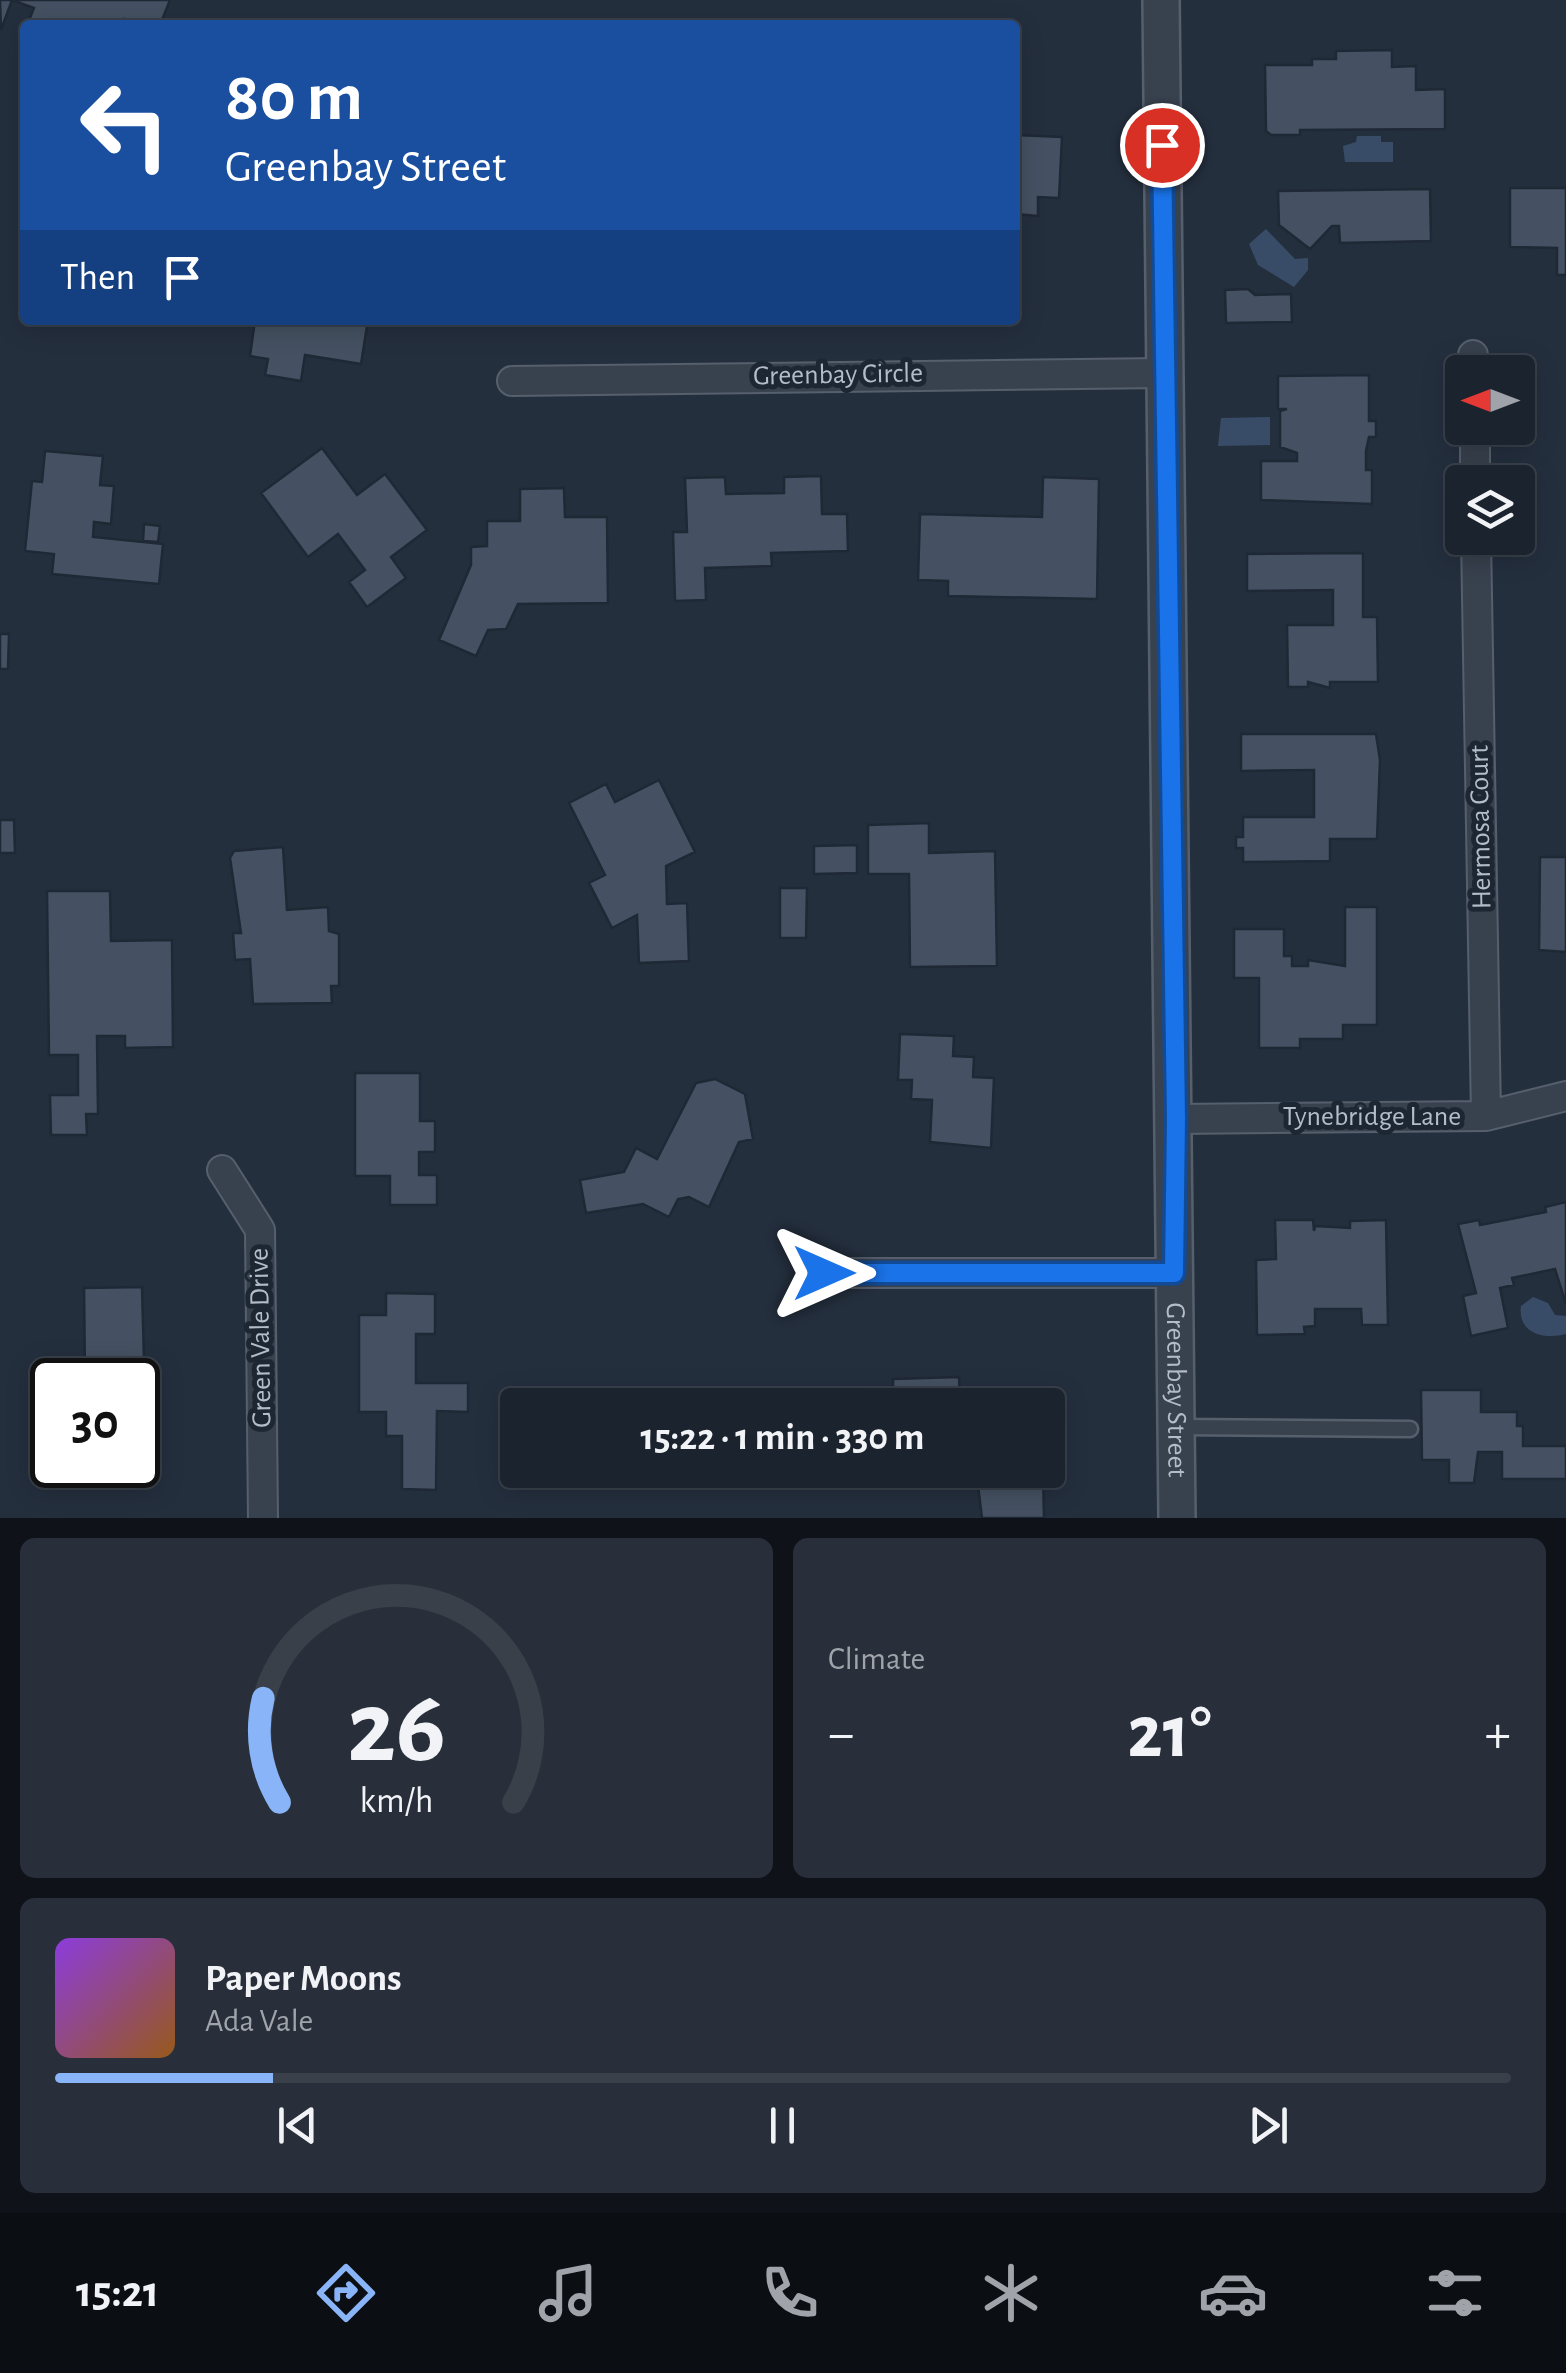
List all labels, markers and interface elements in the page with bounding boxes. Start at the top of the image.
icon: left [60,60,190,190]
text: 80 m [225,63,363,133]
pin [1120,103,1205,188]
icon: arrive [1135,118,1190,173]
text: Greenbay Street [225,145,506,190]
icon: arrive [155,250,210,305]
text: Then [60,259,135,297]
north arrow [1445,355,1535,445]
map controls [1445,355,1535,555]
street label: Greenbay Circle [753,360,923,390]
button: layers [1445,465,1535,555]
street label: Hermosa Court [1466,745,1496,909]
street label: Tynebridge Lane [1283,1103,1461,1131]
position arrow [772,1221,876,1325]
street label: Green Vale Drive [245,1248,277,1428]
street label: Greenbay Street [1161,1302,1191,1478]
speed limit sign: 30 [30,1358,160,1488]
text: 15:22 · 1 min · 330 m [640,1419,925,1457]
text: Climate [828,1643,925,1675]
text: 26 [347,1677,446,1781]
text: 21° [1127,1696,1212,1771]
text: − [828,1707,854,1762]
text: + [1485,1707,1511,1762]
text: km/h [360,1783,433,1819]
text: Paper Moons [205,1960,402,1998]
text: Ada Vale [205,2005,313,2037]
icon: previous [270,2098,325,2153]
icon: pause [755,2098,810,2153]
icon: next [1241,2098,1296,2153]
icon: directions [311,2258,381,2328]
icon: music [533,2258,603,2328]
icon: phone [755,2258,825,2328]
icon: climate [976,2258,1046,2328]
icon: car [1198,2258,1268,2328]
icon: filters [1420,2258,1490,2328]
text: 15:21 [76,2270,159,2315]

